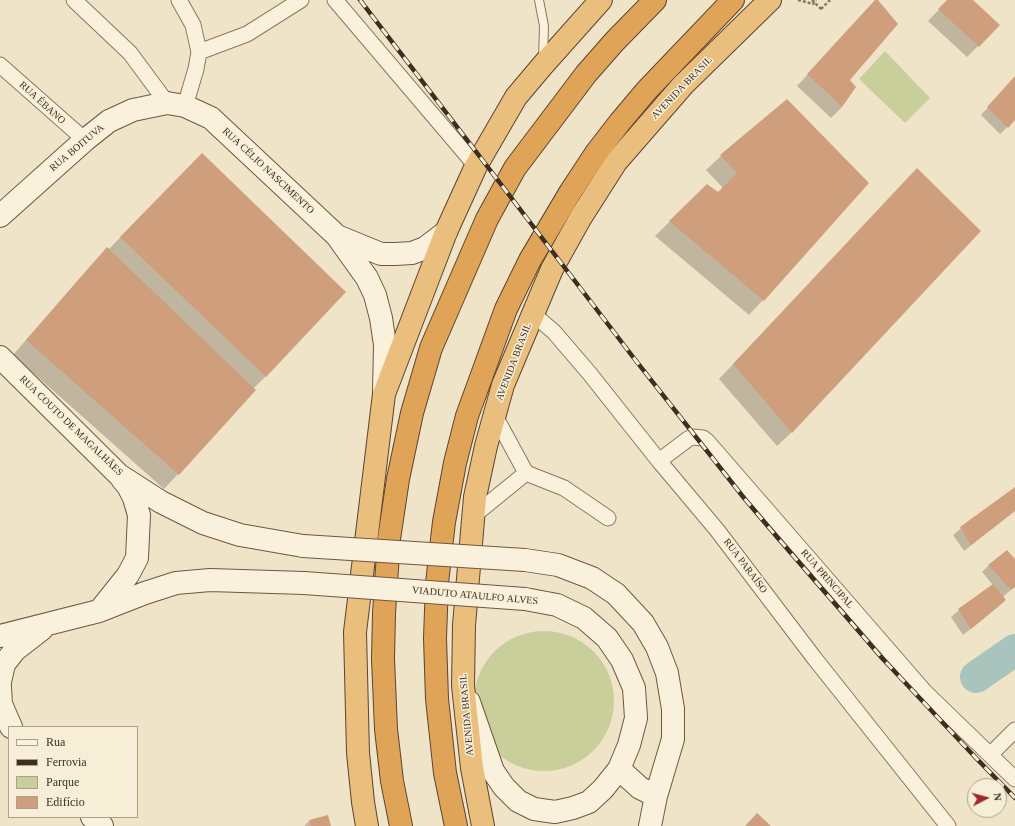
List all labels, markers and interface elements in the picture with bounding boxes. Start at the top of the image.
street label: AVENIDA BRASIL [649,54,715,122]
street label: RUA ÉBANO [16,79,68,127]
street label: RUA BOITUVA [47,122,107,174]
street label: RUA CÉLIO NASCIMENTO [220,125,316,217]
street label: AVENIDA BRASIL [494,321,534,403]
street label: RUA COUTO DE MAGALHÃES [17,373,125,479]
street label: RUA PARAÍSO [721,536,769,596]
street label: RUA PRINCIPAL [798,547,856,611]
street label: VIADUTO ATAULFO ALVES [412,585,538,607]
street label: AVENIDA BRASIL [457,673,477,757]
legend [8,726,138,818]
text: Rua [46,735,65,749]
text: Ferrovia [46,755,87,769]
text: Parque [46,775,79,789]
north arrow [967,778,1007,818]
text: N [992,792,1004,801]
text: Edifício [46,795,85,809]

